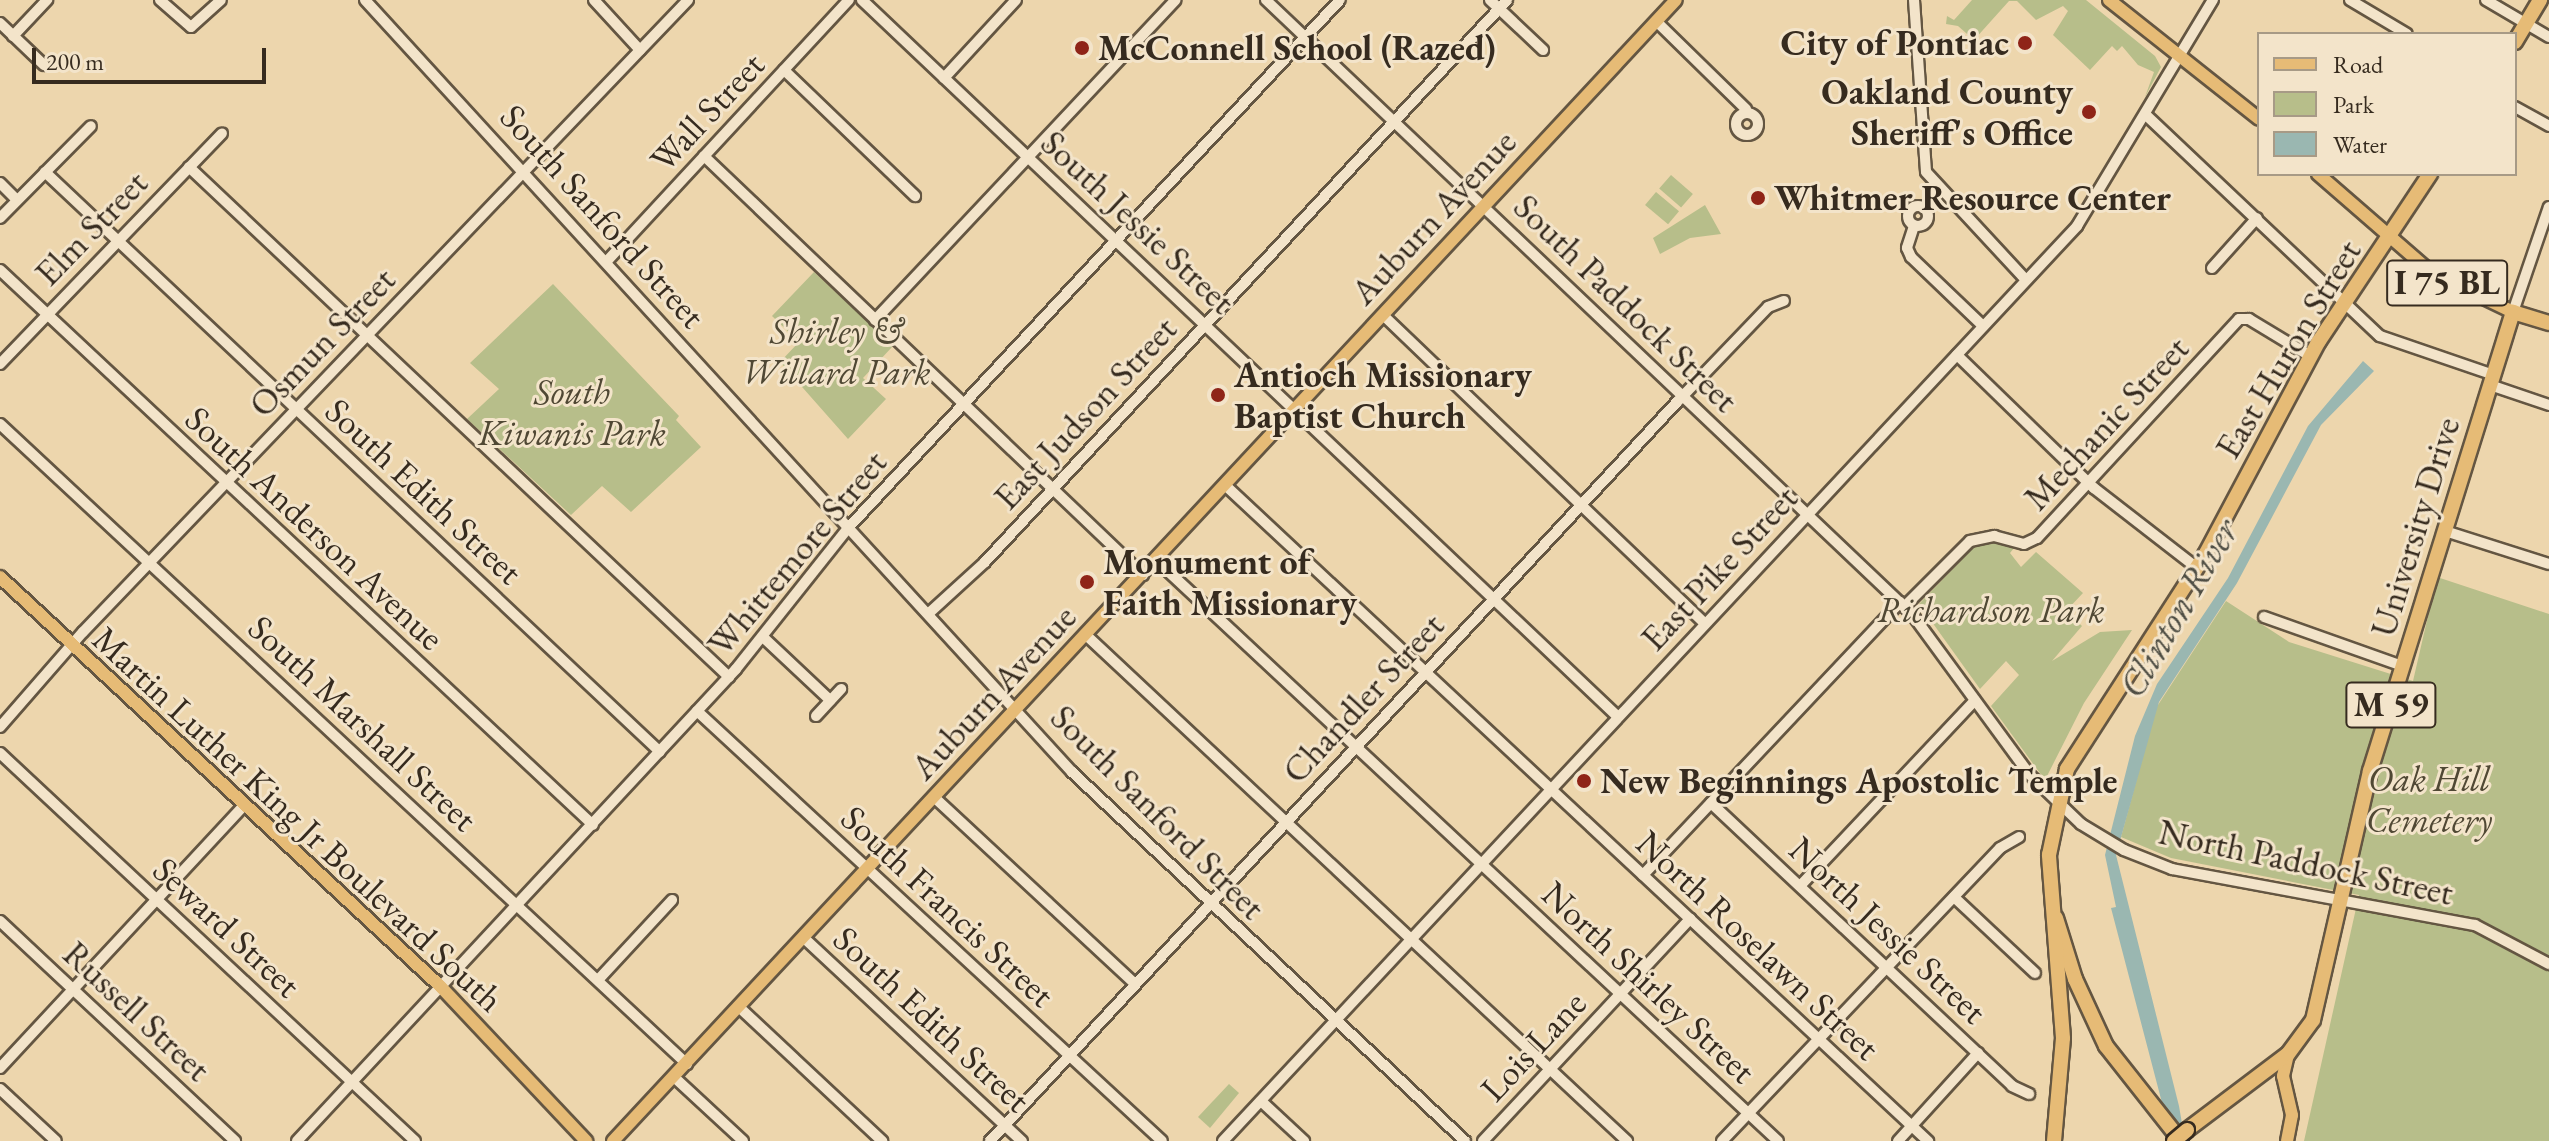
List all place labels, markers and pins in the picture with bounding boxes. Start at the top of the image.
place label: City of Pontiac [1781,21,2009,65]
place label: McConnell School (Razed) [1098,26,1496,70]
marker: City of Pontiac [2016,34,2034,52]
marker: McConnell School (Razed) [1073,39,1091,57]
place label: Oakland County Sheriff's Office [1821,69,2073,154]
marker: Oakland County Sheriff's Office [2080,103,2098,121]
place label: Whitmer Resource Center [1774,176,2171,220]
marker: Whitmer Resource Center [1749,189,1767,207]
place label: Antioch Missionary Baptist Church [1234,352,1532,437]
marker: Antioch Missionary Baptist Church [1209,386,1227,404]
place label: Monument of Faith Missionary [1103,539,1357,624]
marker: Monument of Faith Missionary [1078,573,1096,591]
place label: New Beginnings Apostolic Temple [1600,759,2117,803]
marker: New Beginnings Apostolic Temple [1575,772,1593,790]

